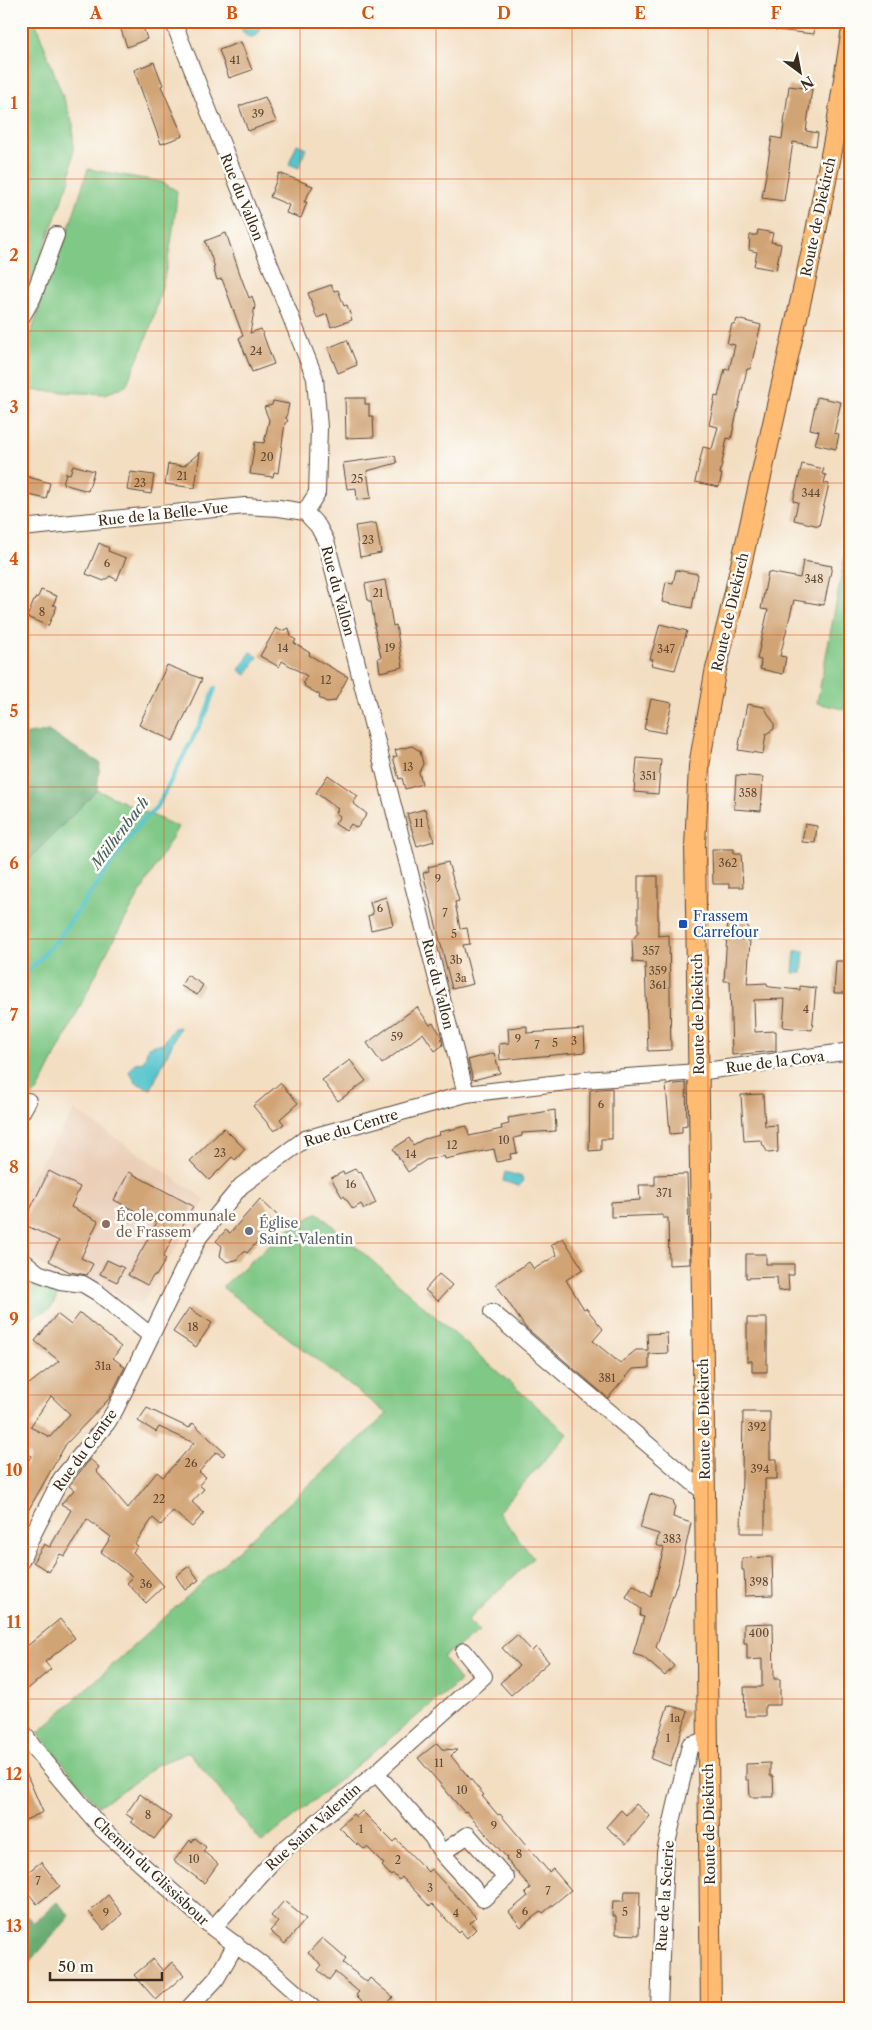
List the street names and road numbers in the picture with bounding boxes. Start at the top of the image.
street label: Rue du Vallon [216,151,268,244]
street label: Route de Diekirch [797,155,839,278]
street label: Rue de la Belle-Vue [97,498,229,530]
street label: Rue du Vallon [317,544,359,638]
street label: Route de Diekirch [708,551,752,673]
street label: Rue du Vallon [418,937,458,1031]
street label: Route de Diekirch [688,953,708,1075]
street label: Rue de la Cova [725,1047,826,1077]
street label: Rue du Centre [302,1105,400,1151]
street label: Route de Diekirch [694,1358,714,1480]
street label: Rue du Centre [49,1405,121,1495]
street label: Route de Diekirch [699,1763,719,1885]
street label: Rue Saint Valentin [262,1779,365,1875]
street label: Chemin du Glissisbour [89,1813,213,1929]
street label: Rue de la Scierie [652,1840,678,1952]

